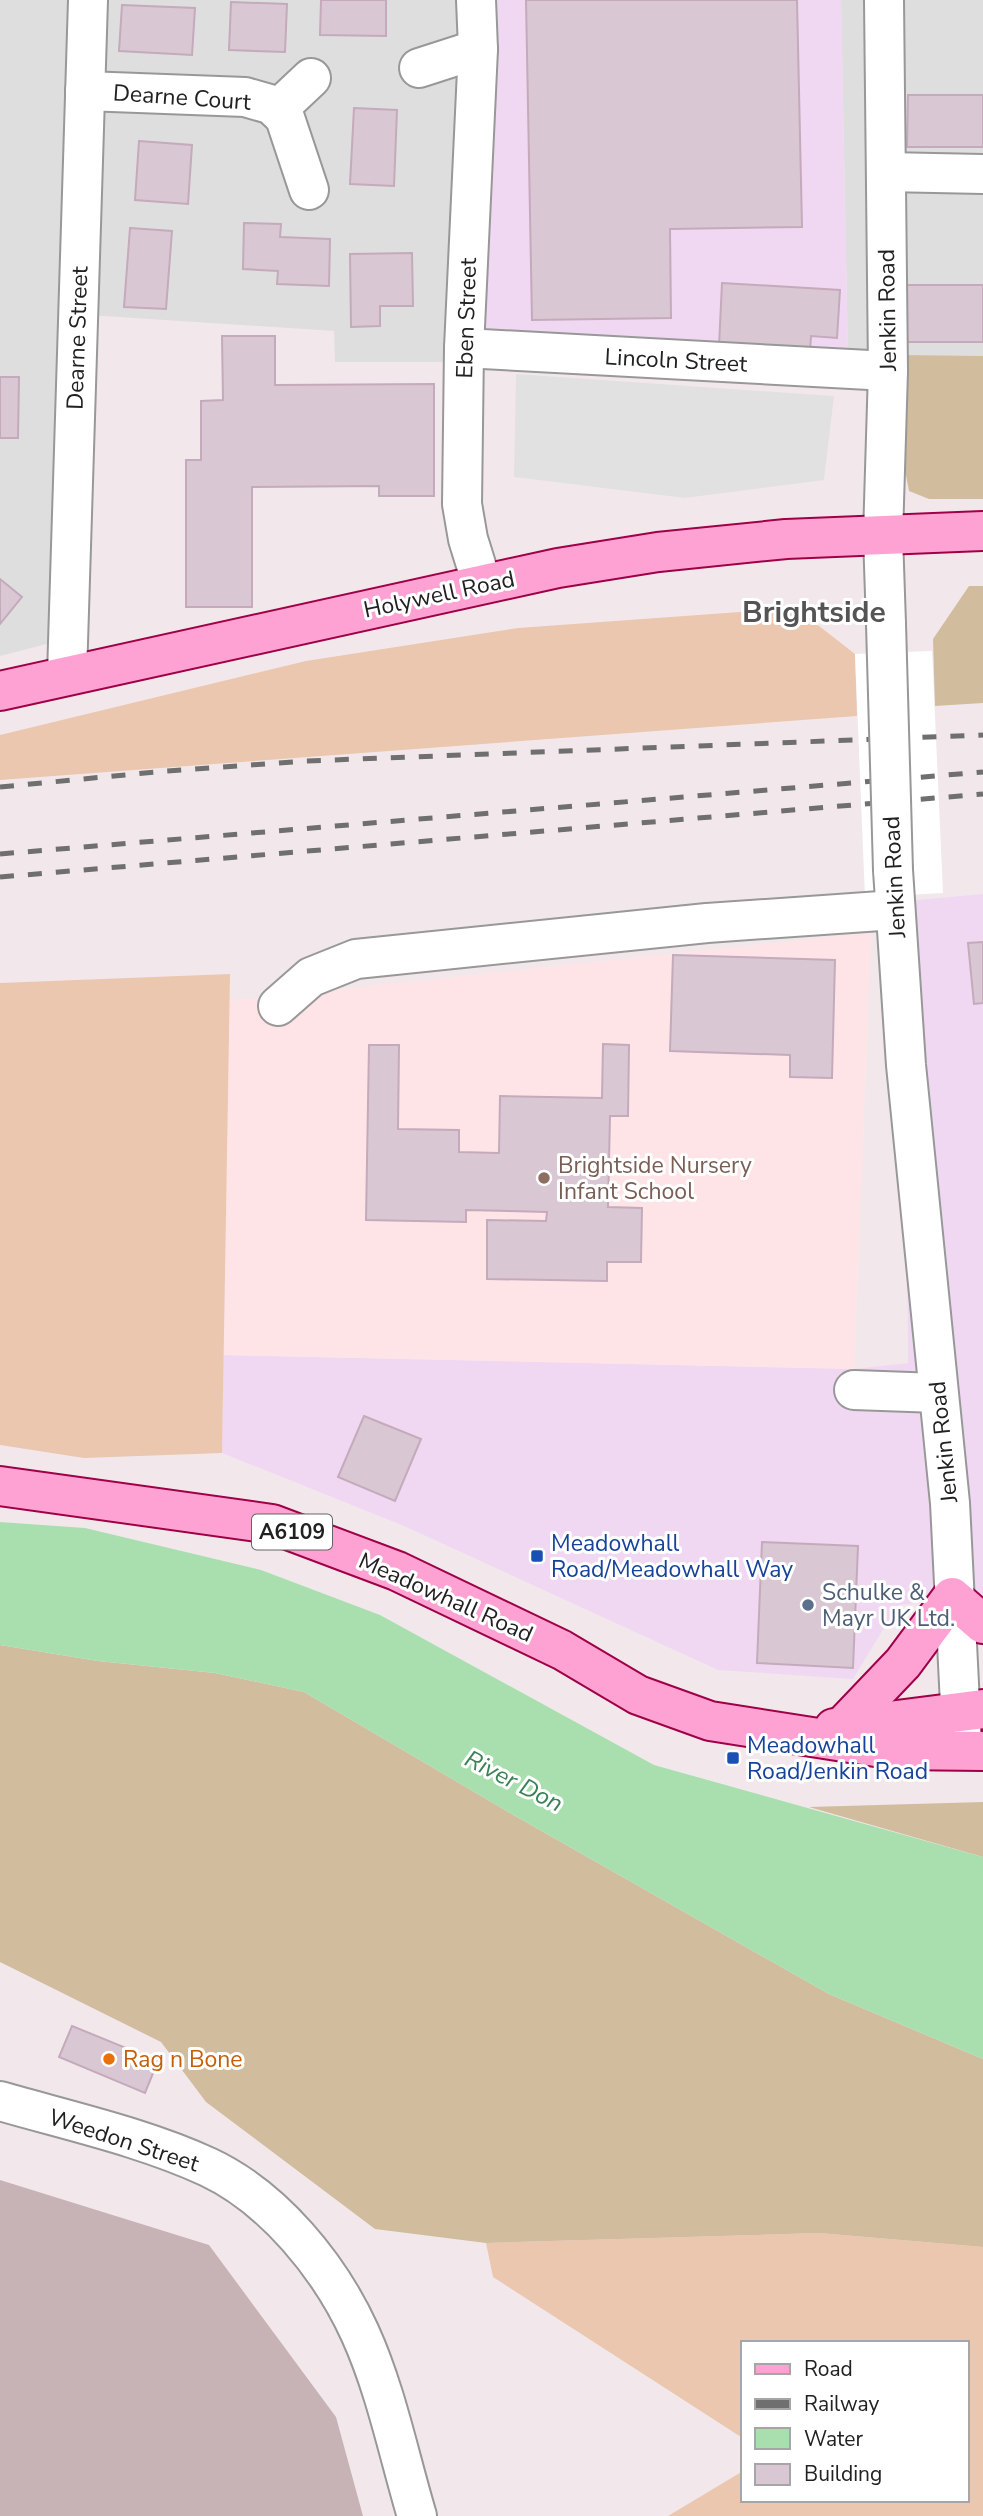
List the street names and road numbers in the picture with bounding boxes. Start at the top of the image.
street label: Dearne Court [112,77,253,118]
street label: Jenkin Road [871,249,904,372]
street label: Eben Street [449,256,484,379]
street label: Dearne Street [60,265,96,410]
street label: Lincoln Street [604,341,749,380]
street label: Holywell Road [361,563,517,626]
street label: Jenkin Road [876,815,913,940]
street label: Jenkin Road [922,1380,965,1505]
road number: A6109 [252,1514,332,1550]
street label: Meadowhall Road [354,1545,538,1650]
street label: Weedon Street [45,2102,204,2180]

